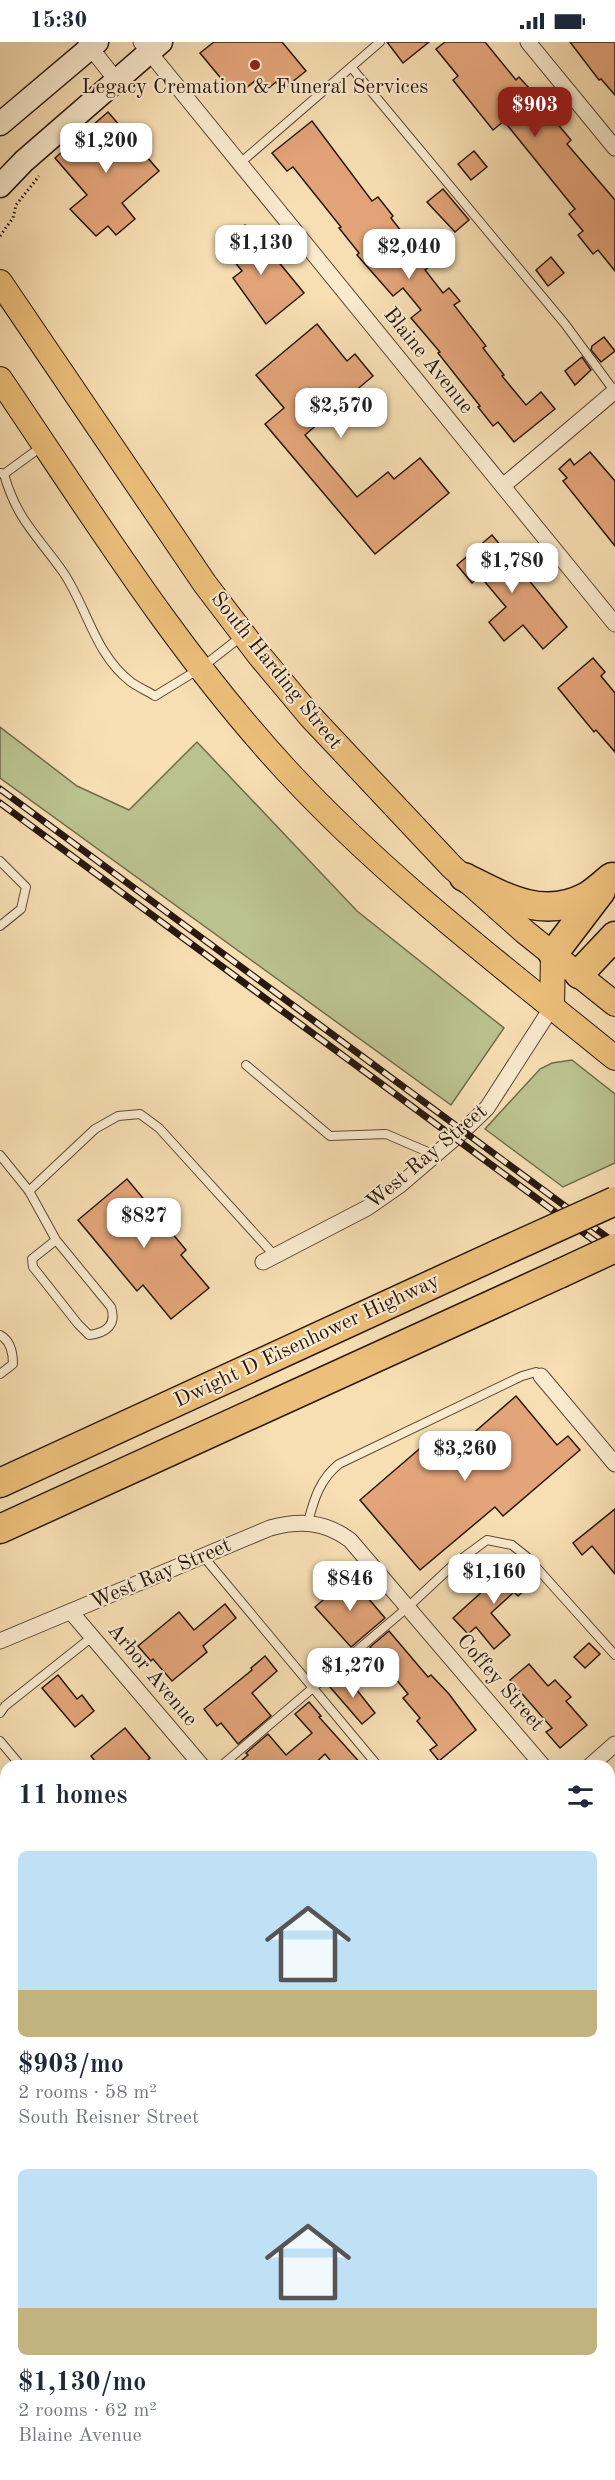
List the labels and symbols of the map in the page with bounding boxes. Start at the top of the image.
marker: Legacy Cremation & Funeral Services [248,58,262,72]
place label: Legacy Cremation & Funeral Services [81,77,429,98]
pin: $903 [499,87,571,138]
pin: $1,200 [57,123,155,174]
pin: $1,130 [212,225,310,276]
pin: $2,040 [360,229,458,280]
street label: Blaine Avenue [379,304,477,418]
pin: $2,570 [292,388,390,439]
pin: $1,780 [463,543,561,594]
street label: South Harding Street [206,588,346,754]
street label: West Ray Street [363,1101,491,1213]
pin: $827 [108,1198,180,1249]
street label: Dwight D Eisenhower Highway [171,1270,443,1412]
pin: $3,260 [416,1431,514,1482]
street label: West Ray Street [88,1535,234,1613]
pin: $1,160 [445,1554,543,1605]
pin: $846 [314,1561,386,1612]
street label: Arbor Avenue [103,1620,201,1730]
street label: Coffey Street [452,1631,548,1735]
pin: $1,270 [304,1648,402,1699]

